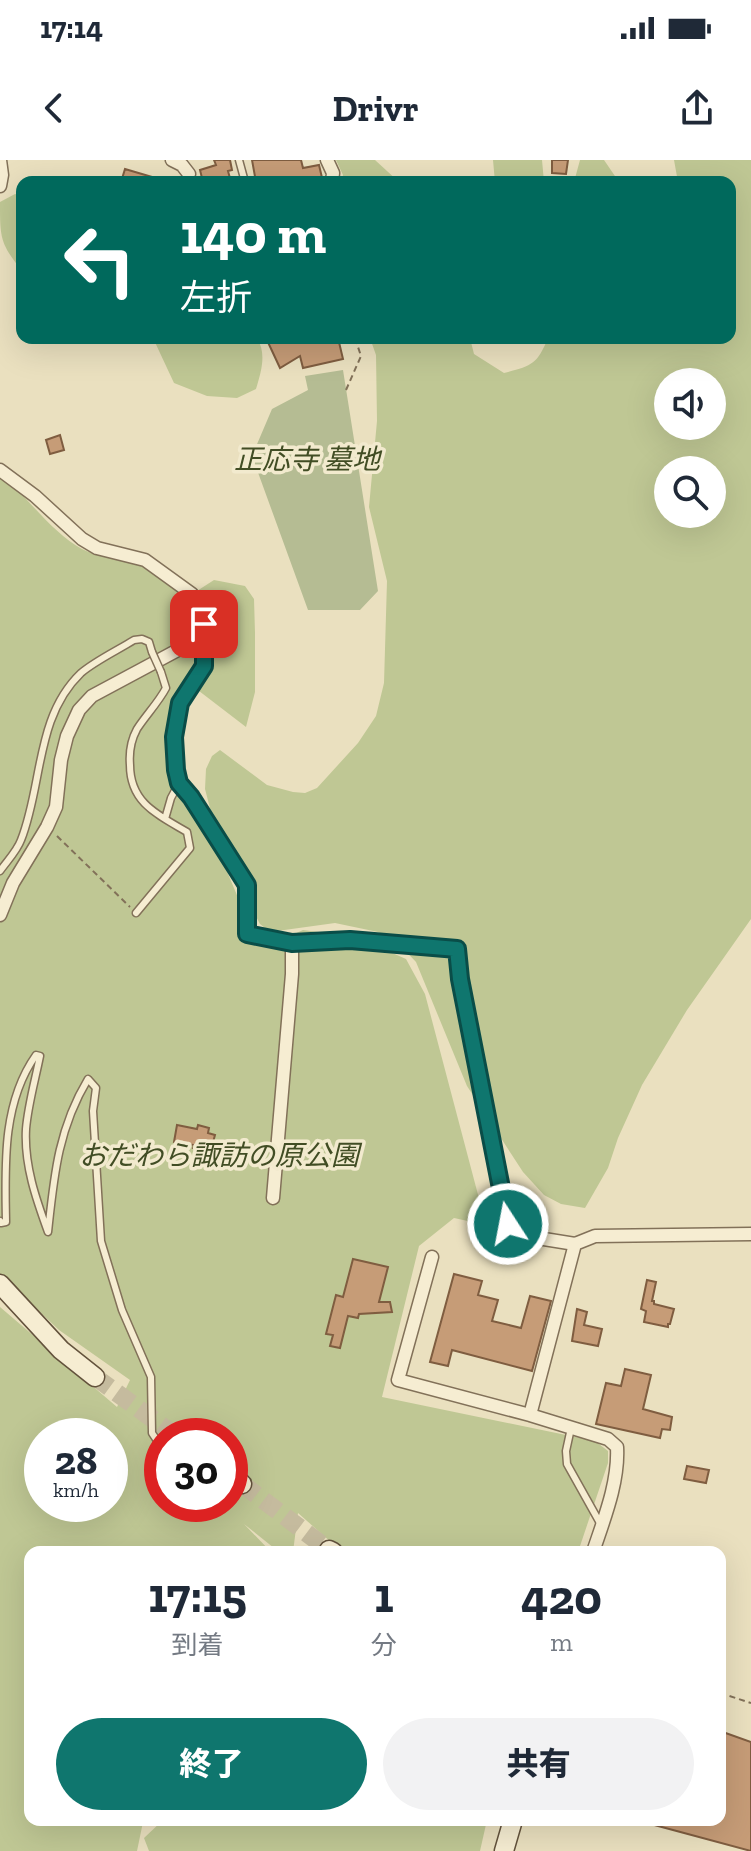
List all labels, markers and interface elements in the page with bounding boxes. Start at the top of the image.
text: 17:14 [40,10,103,46]
icon: back [32,86,76,130]
icon: share [675,86,719,130]
text: Drivr [332,87,419,130]
text: 140 m [180,200,326,267]
icon: left [48,208,152,312]
text: 左折 [180,276,252,319]
map controls [654,368,726,528]
button: sound [654,368,726,440]
park label: 正応寺 墓地 [234,443,383,476]
button: search [654,456,726,528]
pin [170,590,238,658]
icon: arrive [182,602,226,646]
park label: おだわら諏訪の原公園 [79,1139,363,1172]
position arrow [466,1182,550,1266]
speed limit sign: 30 [144,1418,248,1522]
text: 28 [54,1436,98,1484]
text: km/h [53,1478,99,1502]
text: 17:15 [148,1567,247,1624]
text: 1 [374,1567,394,1624]
text: 420 [521,1569,602,1626]
text: m [550,1626,573,1658]
text: 到着 [171,1629,223,1661]
text: 分 [371,1629,397,1661]
button: 終了 [56,1718,367,1810]
button: 共有 [383,1718,694,1810]

